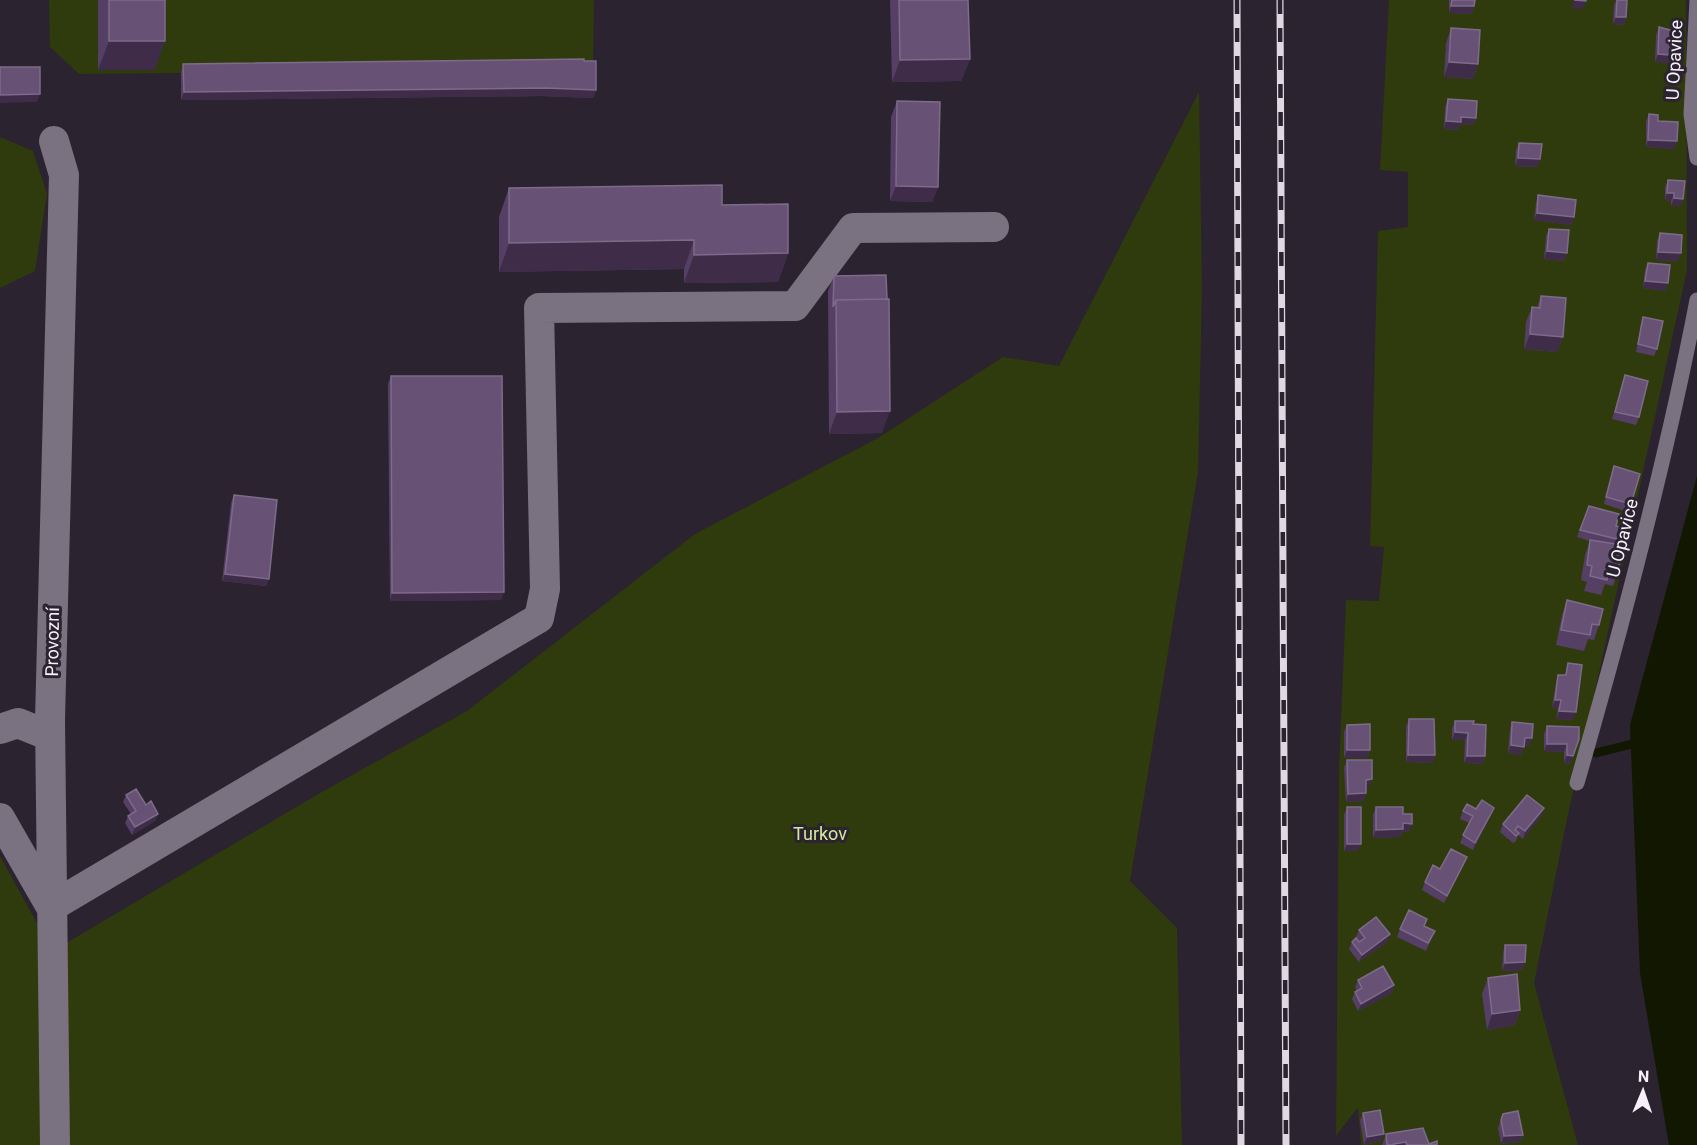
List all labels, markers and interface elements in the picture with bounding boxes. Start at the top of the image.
street label: U Opavice [1661,19,1687,101]
street label: U Opavice [1602,496,1642,580]
street label: Provozní [41,607,63,677]
park label: Turkov [793,823,847,844]
north arrow [1613,1061,1673,1121]
text: N [1638,1067,1649,1086]

